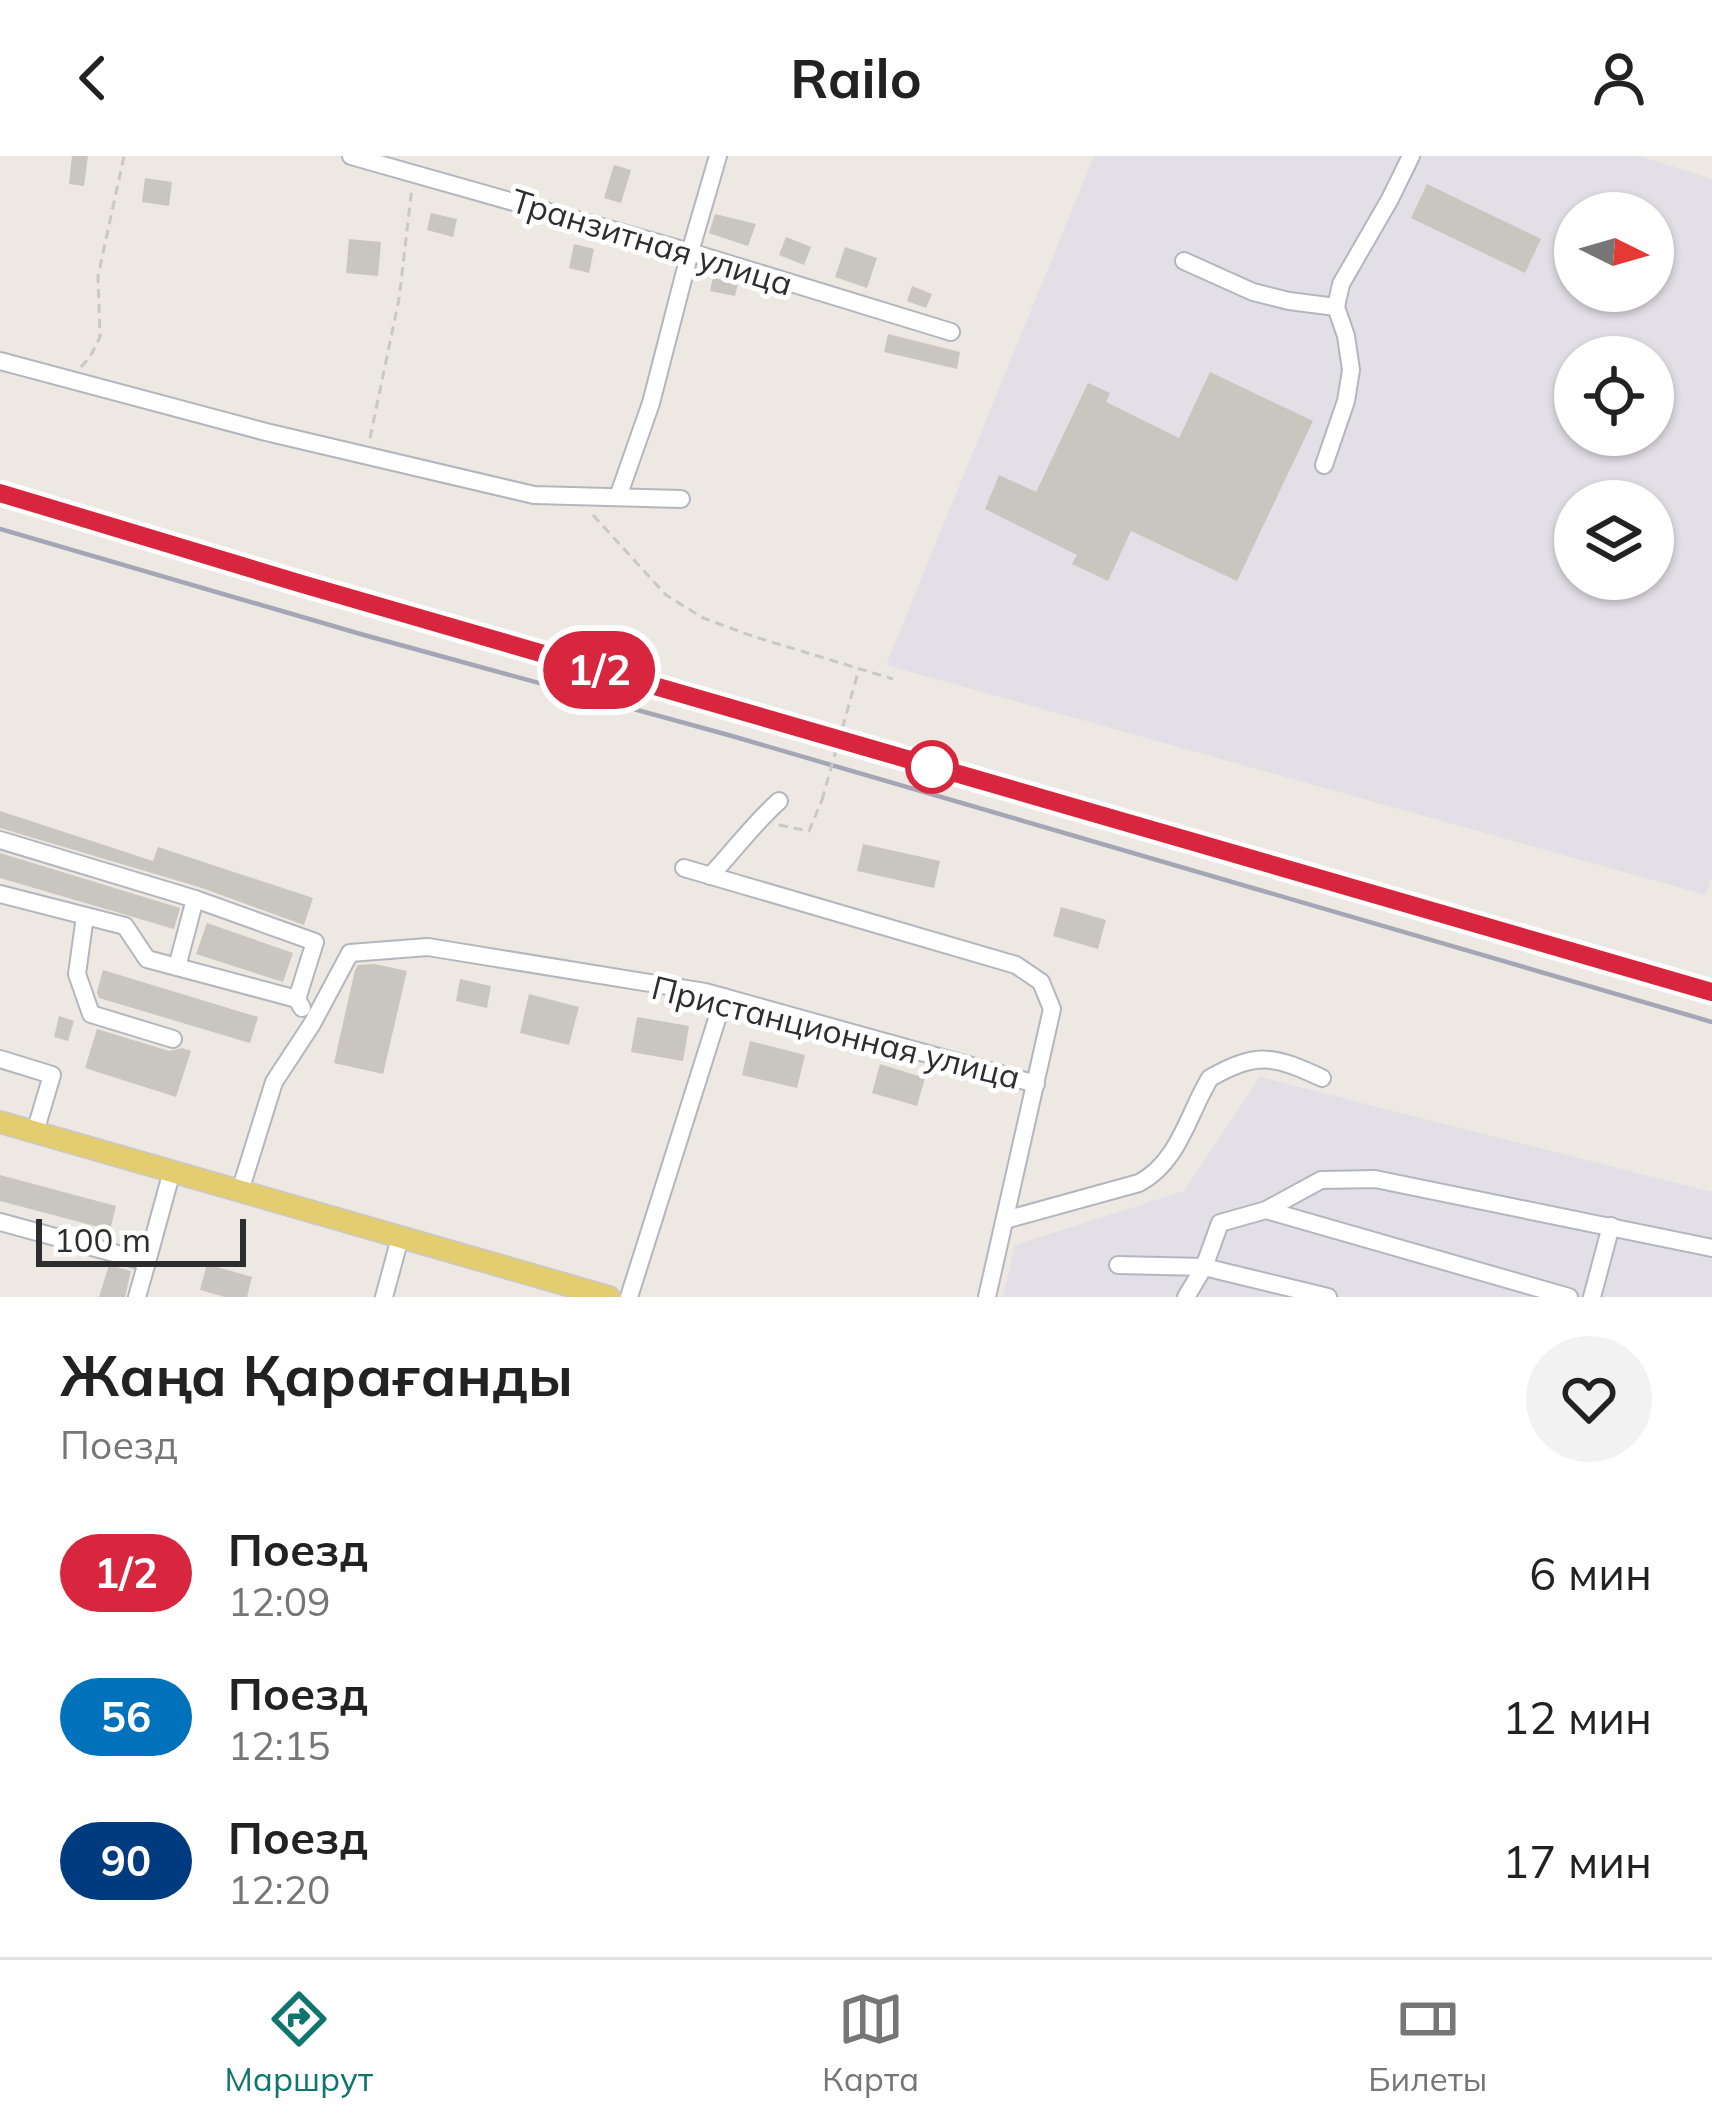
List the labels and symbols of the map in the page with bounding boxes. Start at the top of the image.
street label: Транзитная улица [507,179,798,304]
north arrow [1554,192,1674,312]
line badge: 1/2 [530,631,668,709]
unlabelled marker [907,742,957,792]
street label: Пристанционная улица [648,966,1024,1097]
scale bar [36,1213,246,1266]

